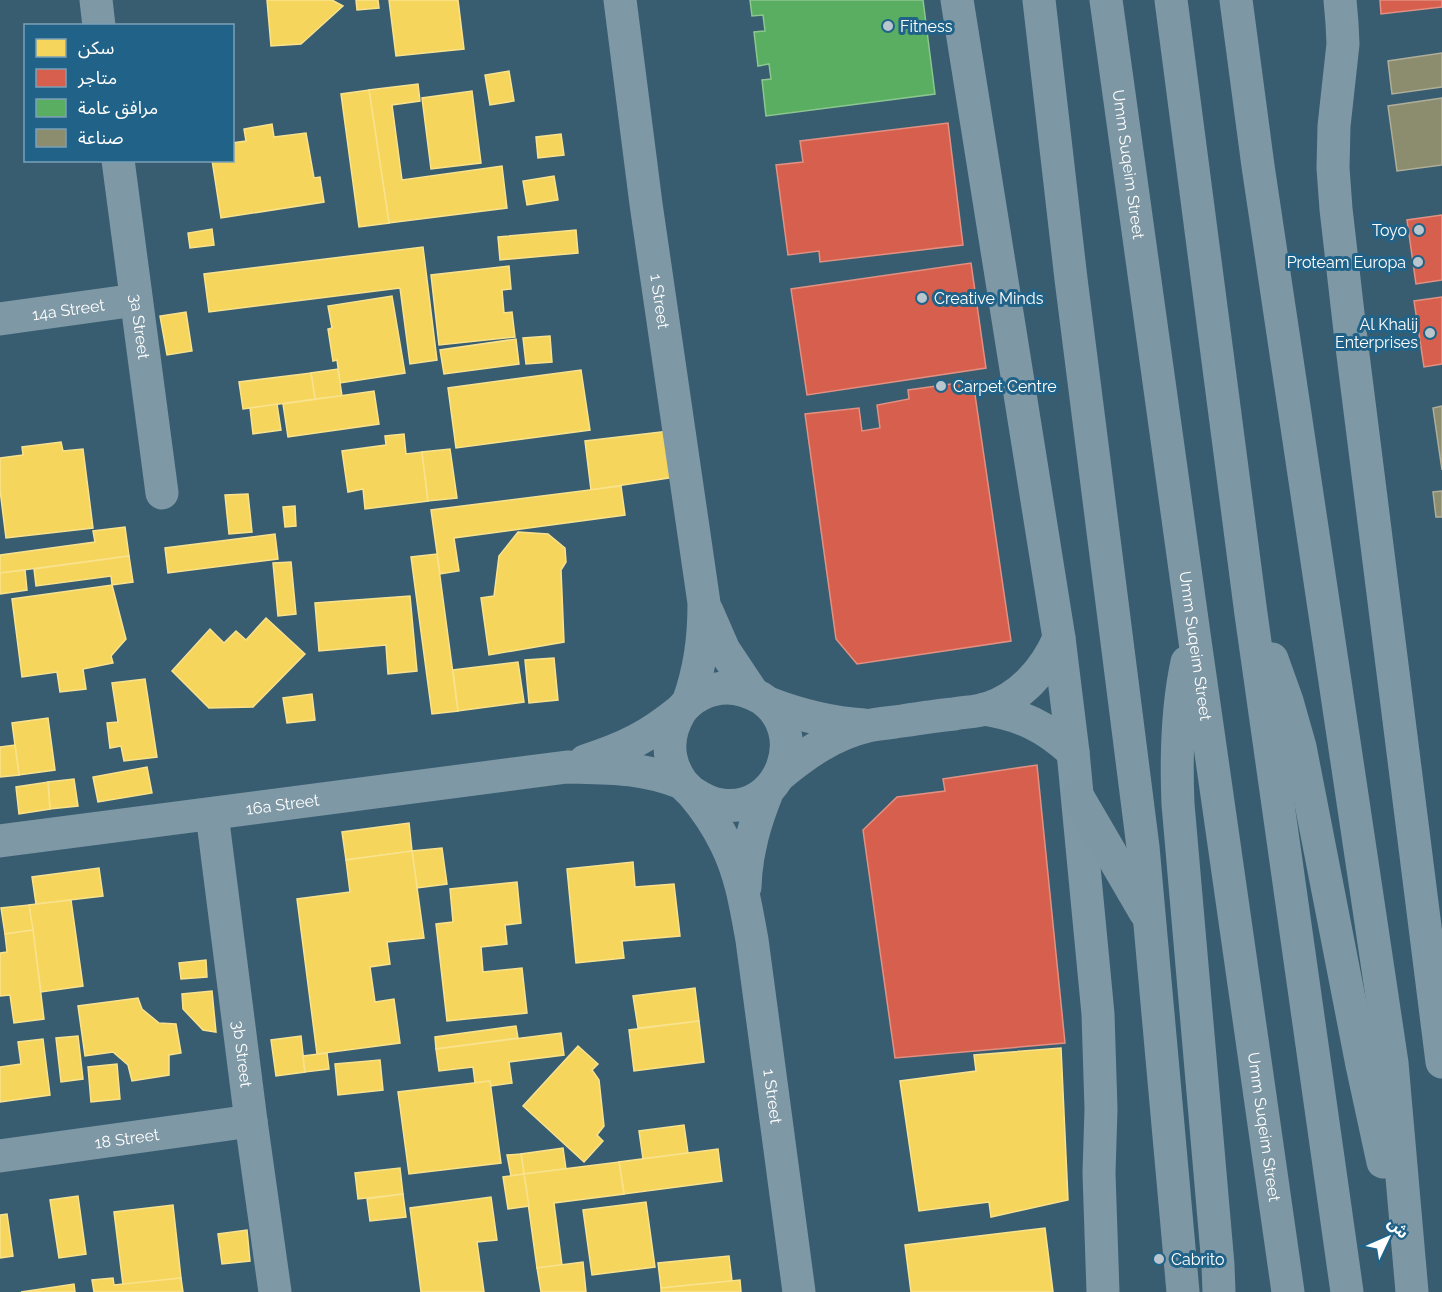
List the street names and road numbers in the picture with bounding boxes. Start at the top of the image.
street label: Umm Suqeim Street [1109,89,1148,241]
street label: 1 Street [646,273,673,331]
street label: 3a Street [126,293,153,361]
street label: 14a Street [31,295,106,324]
street label: Umm Suqeim Street [1175,570,1215,722]
street label: 16a Street [245,790,321,819]
street label: 3b Street [228,1020,256,1089]
street label: Umm Suqeim Street [1244,1051,1284,1204]
street label: 1 Street [759,1068,786,1126]
street label: 18 Street [93,1125,161,1153]

